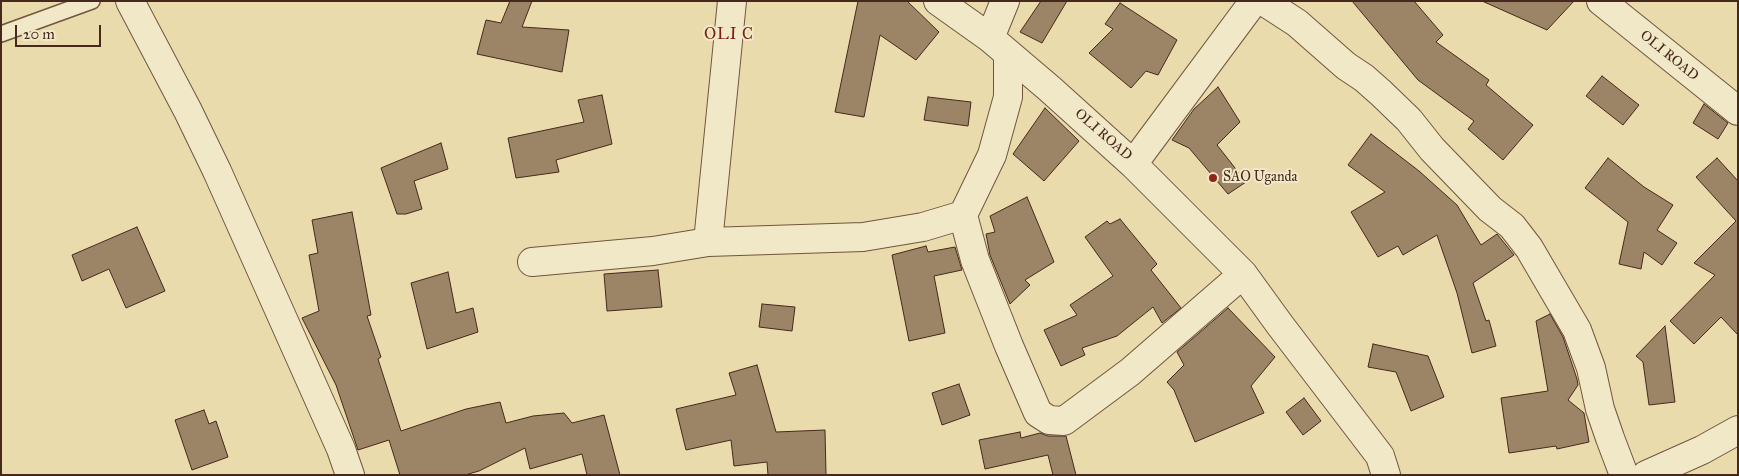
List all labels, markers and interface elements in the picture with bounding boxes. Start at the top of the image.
scale bar [18,15,104,47]
text: 20 m [23,25,55,43]
district label: OLI C [703,25,755,45]
street label: OLI ROAD [1636,27,1702,85]
street label: OLI ROAD [1071,106,1135,164]
place label: SAO Uganda [1223,170,1298,186]
marker: SAO Uganda [1207,172,1219,184]

